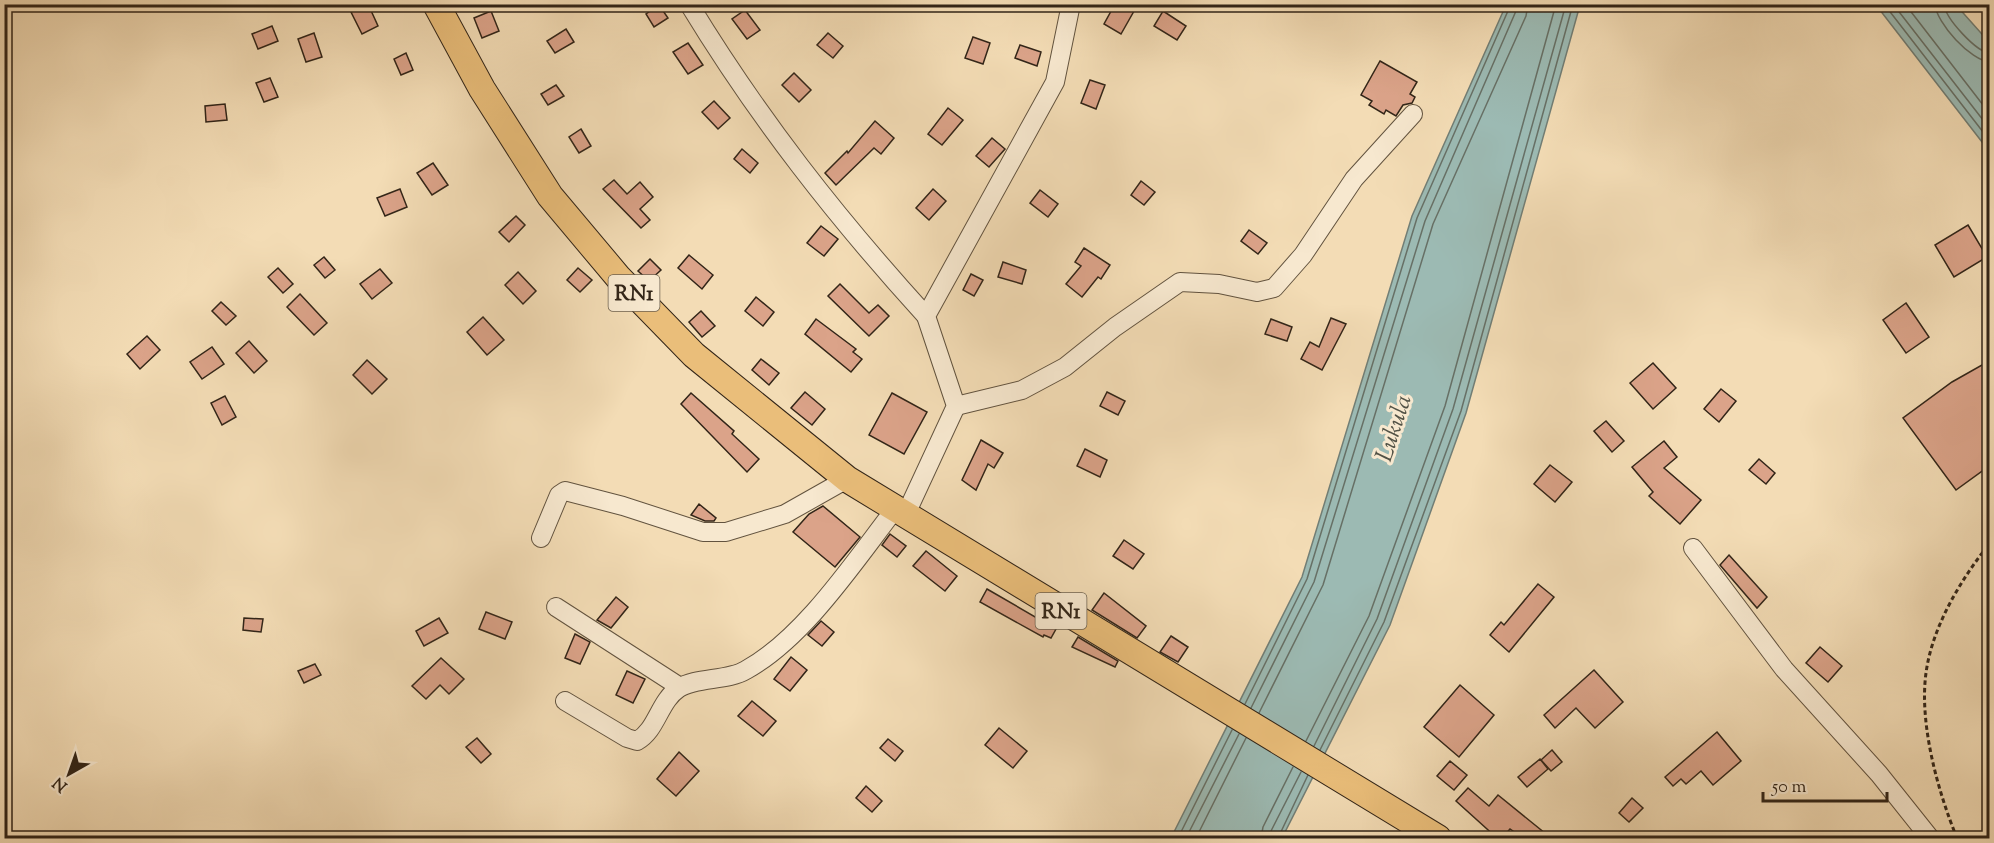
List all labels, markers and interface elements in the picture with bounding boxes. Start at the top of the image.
road number: RN1 [608,275,660,311]
water label: Lukula [1368,391,1422,467]
road number: RN1 [1036,593,1086,629]
north arrow [39,744,99,804]
scale bar [1763,765,1888,803]
text: N [49,771,73,796]
text: 50 m [1771,775,1807,801]

